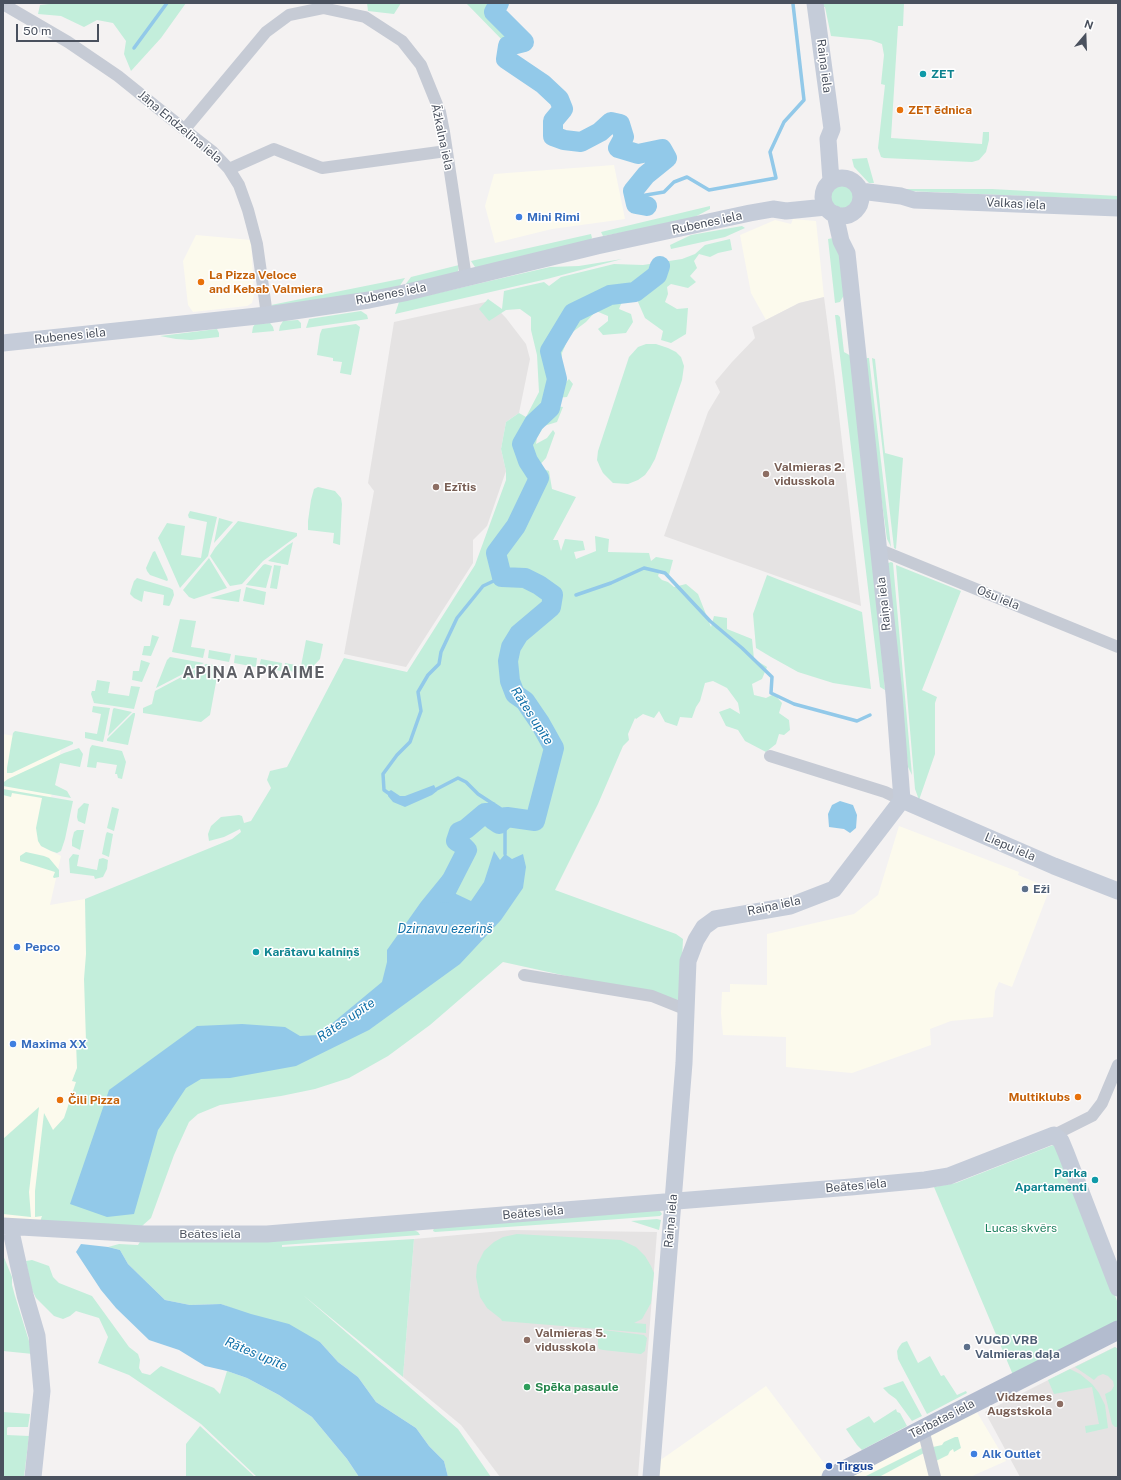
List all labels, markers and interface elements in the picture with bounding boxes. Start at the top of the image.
scale bar [18,16,101,42]
north arrow [1065,16,1105,56]
text: N [1083,18,1095,32]
text: 50 m [23,24,51,38]
street label: Raiņa iela [814,38,834,94]
place label: ZET [931,67,954,81]
marker: ZET [918,69,928,79]
street label: Jāņa Endzelīna iela [135,88,225,166]
street label: Āžkalna iela [428,102,456,172]
place label: ZET ēdnica [908,103,972,117]
marker: ZET ēdnica [895,105,905,115]
street label: Valkas iela [986,195,1046,213]
street label: Rubenes iela [670,209,744,237]
place label: Mini Rimi [527,210,580,224]
marker: Mini Rimi [514,212,524,222]
place label: La Pizza Veloce and Kebab Valmiera [209,268,323,296]
marker: La Pizza Veloce and Kebab Valmiera [196,277,206,287]
street label: Rubenes iela [354,280,428,308]
street label: Rubenes iela [34,325,106,347]
place label: Valmieras 2. vidusskola [774,460,845,488]
marker: Valmieras 2. vidusskola [761,469,771,479]
place label: Ezītis [444,480,476,494]
marker: Ezītis [431,482,441,492]
street label: Raiņa iela [874,576,894,632]
street label: Ošu iela [975,583,1021,613]
district label: APIŅA APKAIME [183,663,325,683]
water label: Rātes upīte [507,684,557,748]
street label: Liepu iela [982,830,1038,864]
place label: Eži [1033,882,1050,896]
marker: Eži [1020,884,1030,894]
street label: Raiņa iela [746,893,802,919]
water label: Dzirnavu ezeriņš [397,921,493,937]
place label: Pepco [25,940,60,954]
marker: Pepco [12,942,22,952]
place label: Karātavu kalniņš [264,945,359,959]
marker: Karātavu kalniņš [251,947,261,957]
water label: Rātes upīte [314,995,378,1045]
place label: Maxima XX [21,1037,87,1051]
marker: Maxima XX [8,1039,18,1049]
place label: Multiklubs [1008,1090,1070,1104]
marker: Multiklubs [1073,1092,1083,1102]
place label: Čili Pizza [68,1093,120,1107]
marker: Čili Pizza [55,1095,65,1105]
place label: Parka Apartamenti [1015,1166,1087,1194]
marker: Parka Apartamenti [1090,1175,1100,1185]
street label: Beātes iela [825,1176,887,1196]
street label: Raiņa iela [661,1193,681,1249]
street label: Beātes iela [502,1203,564,1223]
park label: Lucas skvērs [985,1221,1057,1235]
street label: Beātes iela [179,1227,241,1241]
place label: Valmieras 5. vidusskola [535,1326,606,1354]
place label: VUGD VRB Valmieras daļa [975,1333,1060,1361]
water label: Rātes upīte [222,1334,290,1374]
marker: Valmieras 5. vidusskola [522,1335,532,1345]
marker: VUGD VRB Valmieras daļa [962,1342,972,1352]
place label: Spēka pasaule [535,1380,619,1394]
marker: Spēka pasaule [522,1382,532,1392]
place label: Vidzemes Augstskola [987,1390,1052,1418]
street label: Tērbatas iela [907,1396,977,1442]
marker: Vidzemes Augstskola [1055,1399,1065,1409]
place label: Alk Outlet [982,1447,1041,1461]
marker: Alk Outlet [969,1449,979,1459]
place label: Tirgus [837,1459,873,1473]
marker: Tirgus [824,1461,834,1471]

